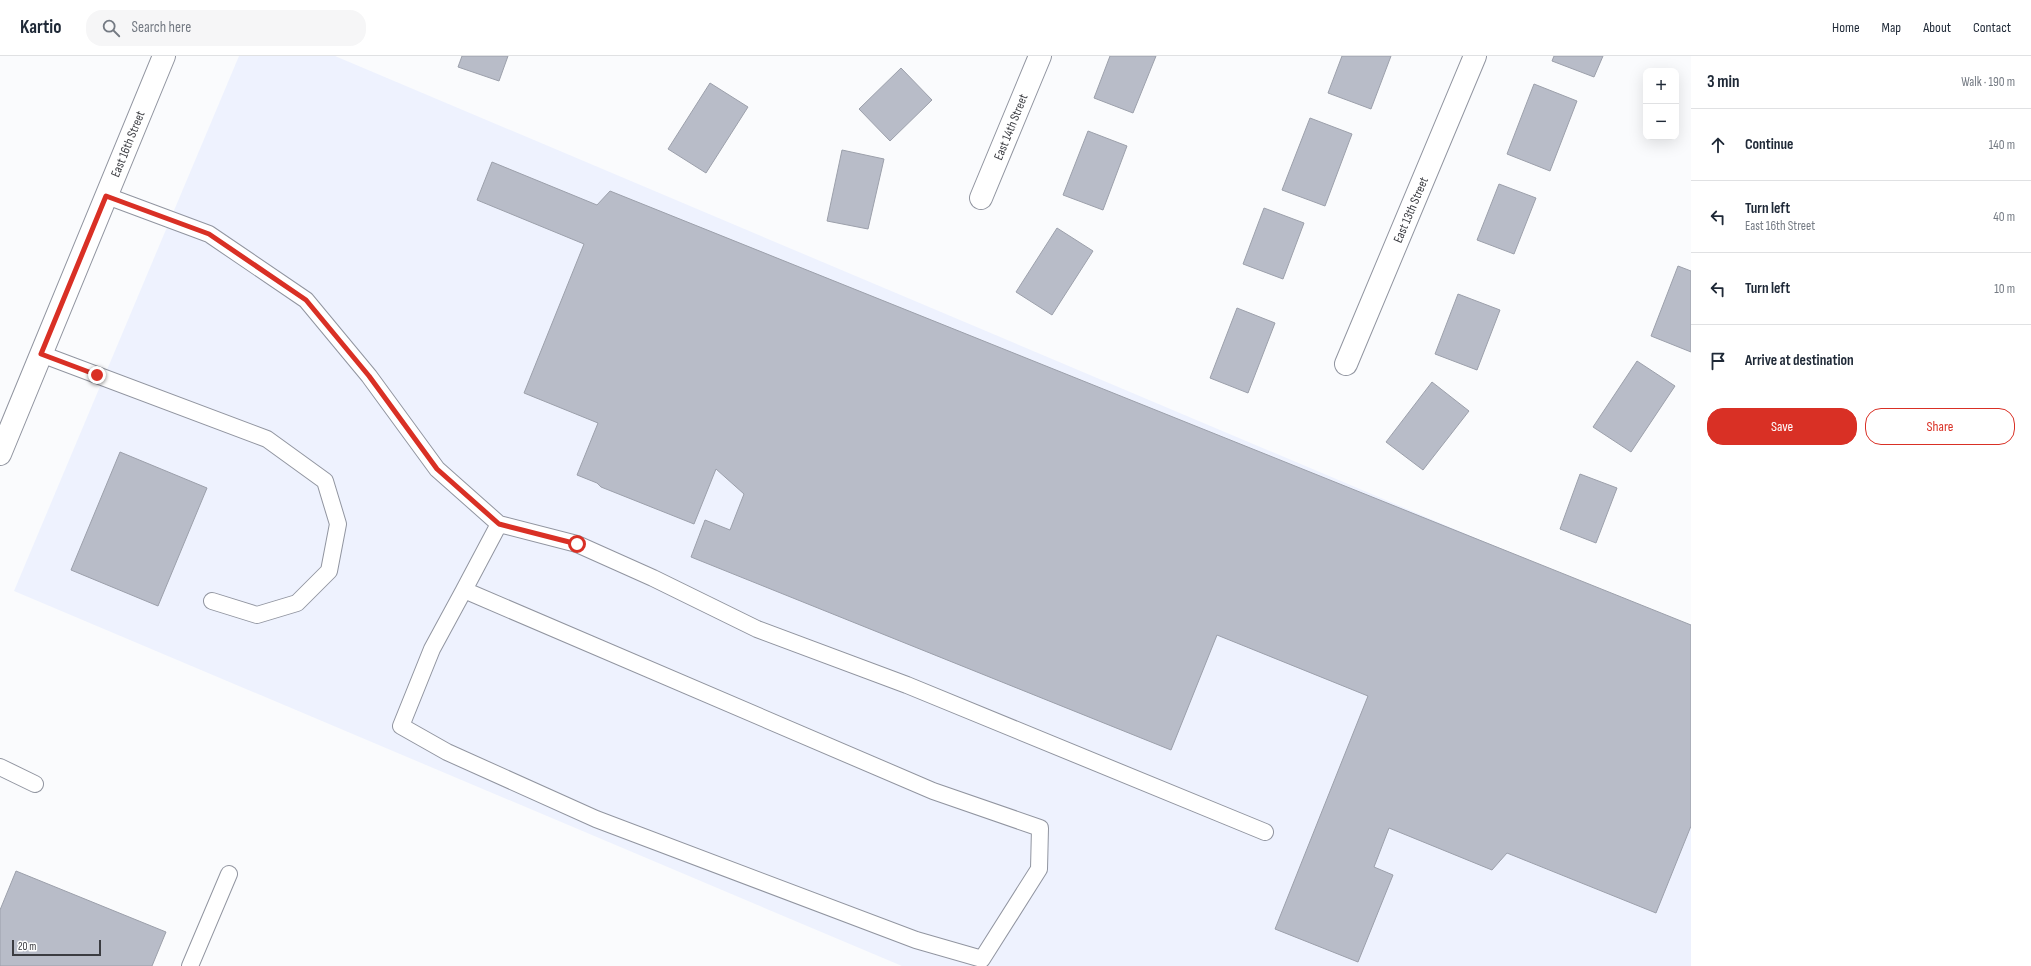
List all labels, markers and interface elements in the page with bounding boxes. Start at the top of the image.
search box [86,10,366,46]
text: Kartio [20,16,62,39]
icon: search [100,17,122,39]
text: Search here [132,18,191,37]
text: Home [1832,19,1860,36]
text: Map [1882,19,1901,36]
text: About [1923,19,1951,36]
text: Contact [1973,19,2011,36]
map controls [1643,68,1679,140]
button: + [1643,68,1679,104]
text: 3 min [1707,72,1740,92]
text: Walk · 190 m [1961,74,2015,90]
street label: East 14th Street [990,92,1032,162]
button: − [1643,104,1679,140]
street label: East 16th Street [107,108,149,180]
icon: ahead [1707,134,1729,156]
text: Continue [1745,135,1794,154]
text: 140 m [1989,137,2015,153]
street label: East 13th Street [1390,175,1432,245]
text: Turn left [1745,199,1790,218]
icon: left [1707,206,1729,228]
text: 40 m [1993,209,2015,225]
text: East 16th Street [1745,218,1815,234]
icon: left [1707,278,1729,300]
text: Turn left [1745,279,1790,298]
text: 10 m [1994,281,2015,297]
icon: arrive [1707,350,1729,372]
text: Arrive at destination [1745,351,1854,370]
route end [88,366,106,384]
button: Save [1707,408,1857,445]
button: Share [1865,408,2015,445]
route start [568,535,586,553]
scale bar [12,938,101,957]
text: 20 m [18,940,36,953]

